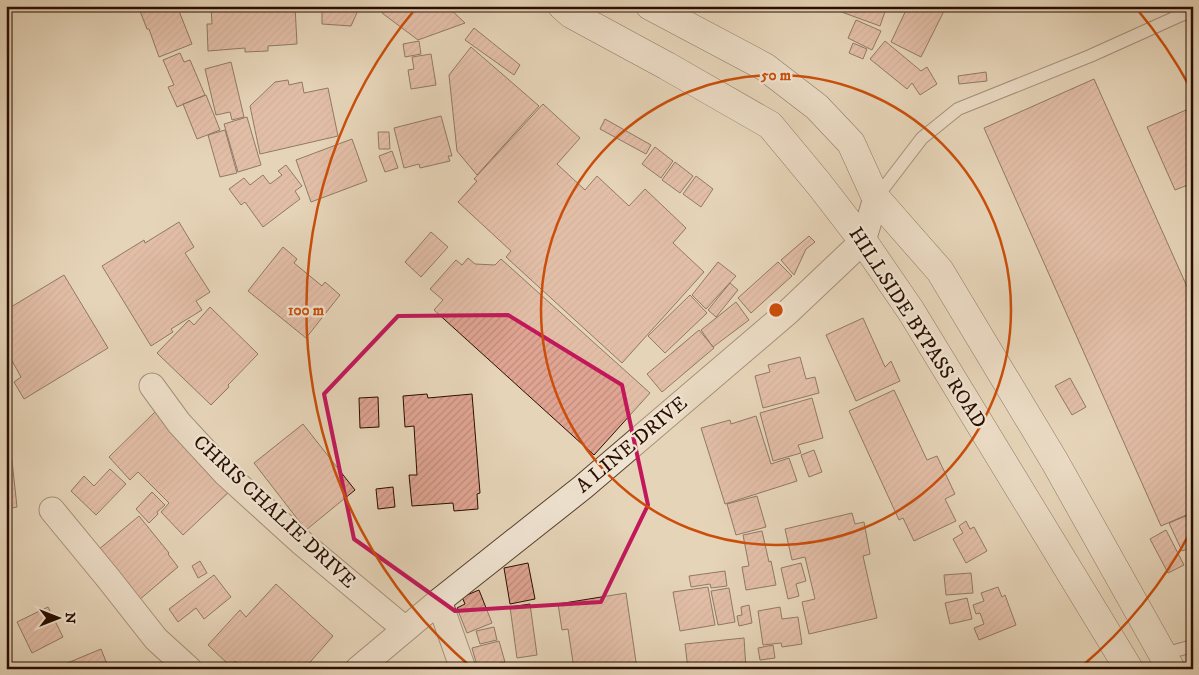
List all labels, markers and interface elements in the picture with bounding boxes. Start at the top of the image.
text: 50 m [760,66,792,85]
street label: HILLSIDE BYPASS ROAD [843,223,991,433]
text: 100 m [288,301,325,320]
centre of rings [767,301,785,319]
street label: A LINE DRIVE [571,391,693,499]
street label: CHRIS CHALIE DRIVE [187,430,361,594]
north arrow [32,592,82,642]
text: N [61,612,79,624]

